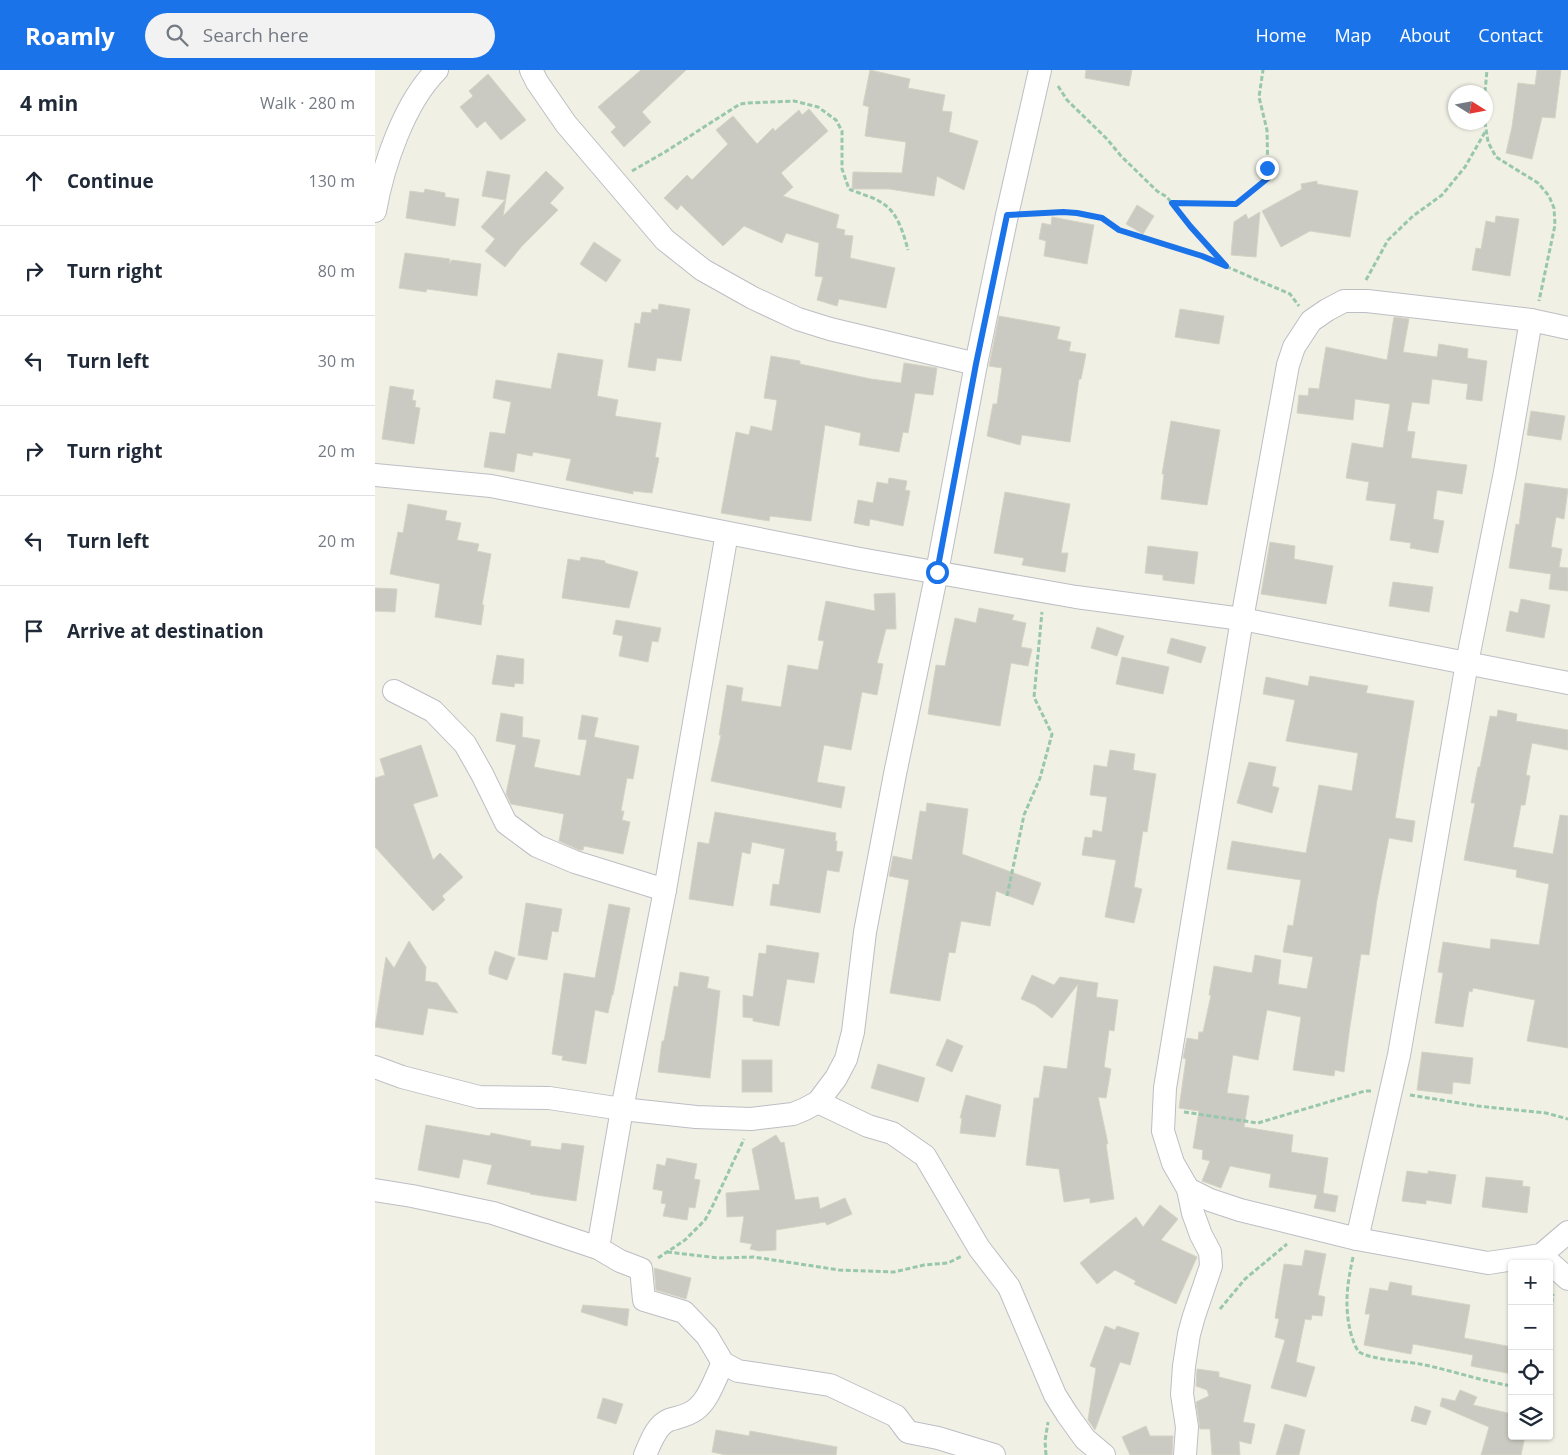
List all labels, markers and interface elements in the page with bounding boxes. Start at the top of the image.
search box [145,13,495,58]
text: Roamly [25,19,115,52]
icon: search [163,21,191,49]
text: Search here [203,22,309,48]
text: Home [1256,23,1306,47]
text: Map [1334,23,1372,47]
text: About [1400,23,1450,47]
text: Contact [1478,23,1543,47]
north arrow [1448,85,1493,130]
text: 4 min [20,89,78,117]
text: Walk · 280 m [260,92,355,114]
route end [1256,157,1279,180]
icon: ahead [20,167,48,195]
text: Continue [67,168,154,194]
text: 130 m [309,170,355,192]
icon: right [20,257,48,285]
text: Turn right [67,258,162,284]
text: 80 m [318,260,355,282]
icon: left [20,347,48,375]
text: Turn left [67,348,149,374]
text: 30 m [318,350,355,372]
icon: right [20,437,48,465]
text: Turn right [67,438,162,464]
text: 20 m [318,440,355,462]
icon: left [20,527,48,555]
text: Turn left [67,528,149,554]
text: 20 m [318,530,355,552]
route start [926,561,949,584]
icon: arrive [20,617,48,645]
text: Arrive at destination [67,618,264,644]
map controls [1508,1260,1553,1440]
button: + [1508,1260,1553,1305]
button: − [1508,1305,1553,1350]
button: locate [1508,1350,1553,1395]
button: layers [1508,1395,1553,1440]

